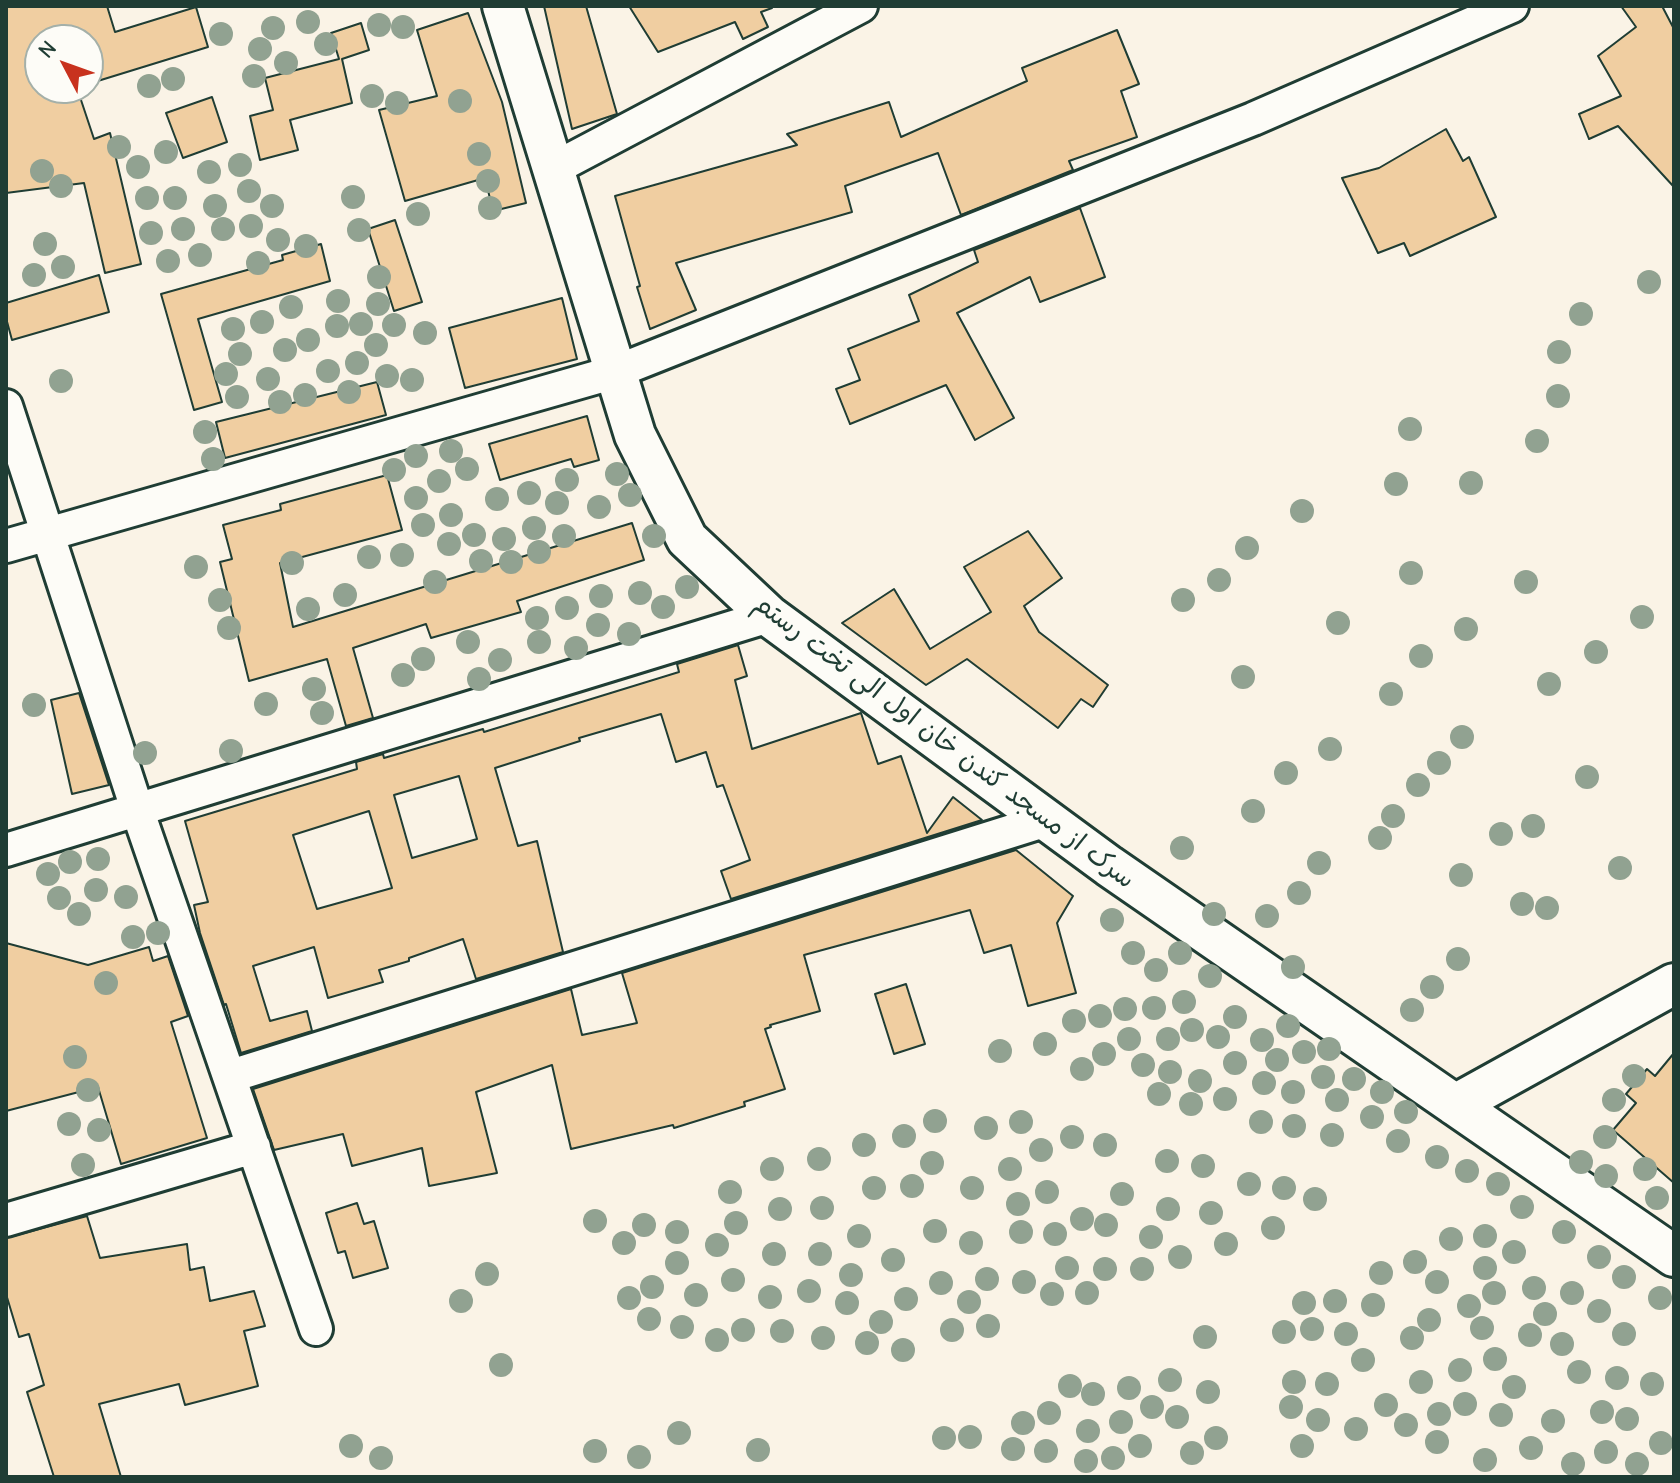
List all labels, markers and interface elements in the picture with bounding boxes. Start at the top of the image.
north arrow [24,24,104,104]
text: N [33,36,62,64]
street label: سرک از مسجد کندن خان اول الی تخت رستم [747,588,1141,896]

